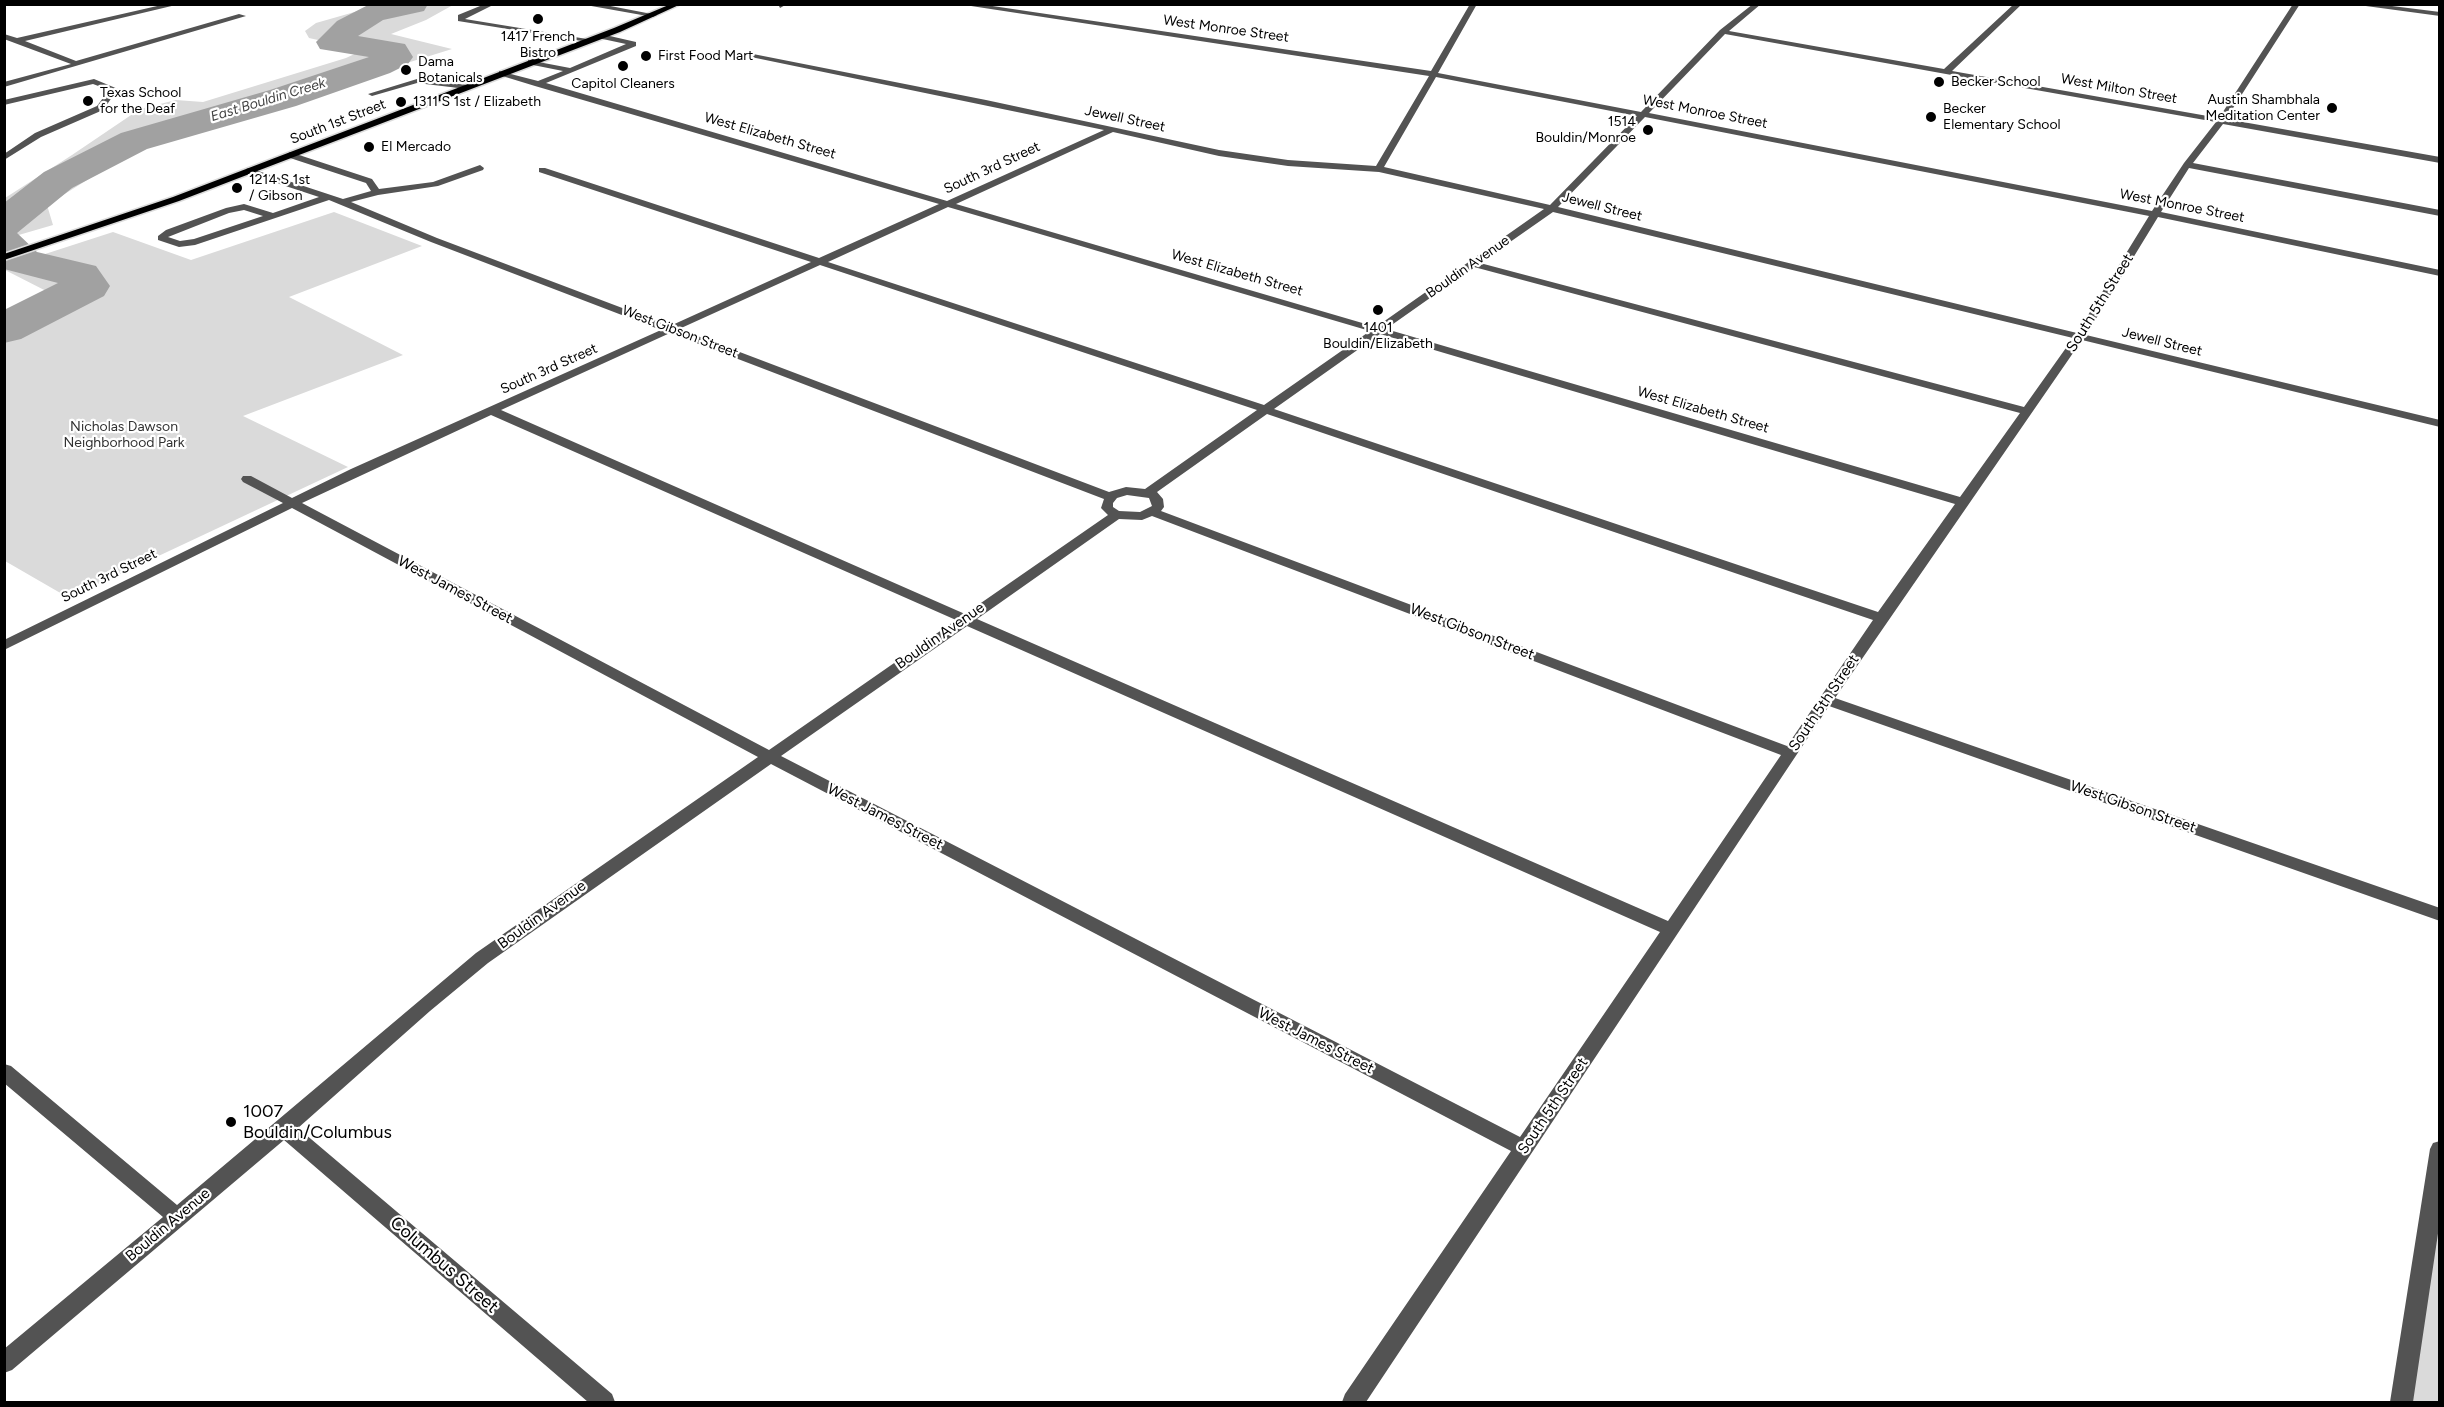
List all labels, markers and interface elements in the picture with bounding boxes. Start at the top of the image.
marker: 1417 French Bistro [531,12,545,26]
street label: West Monroe Street [1162,12,1290,46]
place label: 1417 French Bistro [501,29,575,62]
place label: First Food Mart [658,48,753,64]
marker: First Food Mart [639,49,653,63]
place label: Dama Botanicals [418,54,482,86]
marker: Capitol Cleaners [616,59,630,73]
marker: Dama Botanicals [399,63,413,77]
street label: West Milton Street [2060,70,2178,108]
place label: Becker School [1951,74,2041,90]
water label: East Bouldin Creek [209,75,327,125]
marker: Becker School [1932,75,1946,89]
place label: Capitol Cleaners [571,76,675,92]
place label: Texas School for the Deaf [100,85,181,118]
street label: West Monroe Street [1641,92,1769,132]
place label: Austin Shambhala Meditation Center [2206,92,2320,124]
marker: Texas School for the Deaf [81,94,95,108]
place label: 1311 S 1st / Elizabeth [413,94,541,110]
marker: 1311 S 1st / Elizabeth [394,95,408,109]
street label: South 1st Street [288,96,388,148]
place label: Becker Elementary School [1943,101,2061,134]
marker: Austin Shambhala Meditation Center [2325,101,2339,115]
street label: Jewell Street [1083,102,1167,136]
street label: West Elizabeth Street [702,109,838,163]
marker: Becker Elementary School [1924,110,1938,124]
place label: 1514 Bouldin/Monroe [1535,114,1636,146]
marker: 1514 Bouldin/Monroe [1641,123,1655,137]
street label: South 3rd Street [941,138,1043,198]
place label: El Mercado [381,139,451,155]
marker: El Mercado [362,140,376,154]
place label: 1214 S 1st / Gibson [249,172,310,204]
marker: 1214 S 1st / Gibson [230,181,244,195]
street label: West Monroe Street [2118,186,2246,226]
street label: Jewell Street [1560,189,1644,225]
street label: Bouldin Avenue [1423,232,1513,302]
street label: West Elizabeth Street [1169,246,1305,300]
street label: South 5th Street [2063,251,2137,355]
street label: West Gibson Street [620,302,740,362]
marker: 1401 Bouldin/Elizabeth [1371,303,1385,317]
place label: 1401 Bouldin/Elizabeth [1323,320,1433,352]
street label: Jewell Street [2120,324,2204,360]
street label: South 3rd Street [498,340,600,398]
street label: West Elizabeth Street [1635,383,1771,437]
park label: Nicholas Dawson Neighborhood Park [63,419,185,452]
street label: South 3rd Street [58,546,160,606]
street label: West James Street [395,552,515,628]
street label: Bouldin Avenue [892,599,988,673]
street label: West Gibson Street [1407,600,1537,664]
street label: South 5th Street [1785,651,1863,755]
street label: West Gibson Street [2068,777,2198,837]
street label: West James Street [824,780,946,854]
street label: Bouldin Avenue [494,877,590,953]
street label: West James Street [1255,1004,1377,1078]
street label: South 5th Street [1514,1054,1592,1158]
place label: 1007 Bouldin/Columbus [243,1101,392,1144]
marker: 1007 Bouldin/Columbus [224,1115,238,1129]
street label: Bouldin Avenue [122,1184,214,1266]
street label: Columbus Street [385,1212,503,1318]

